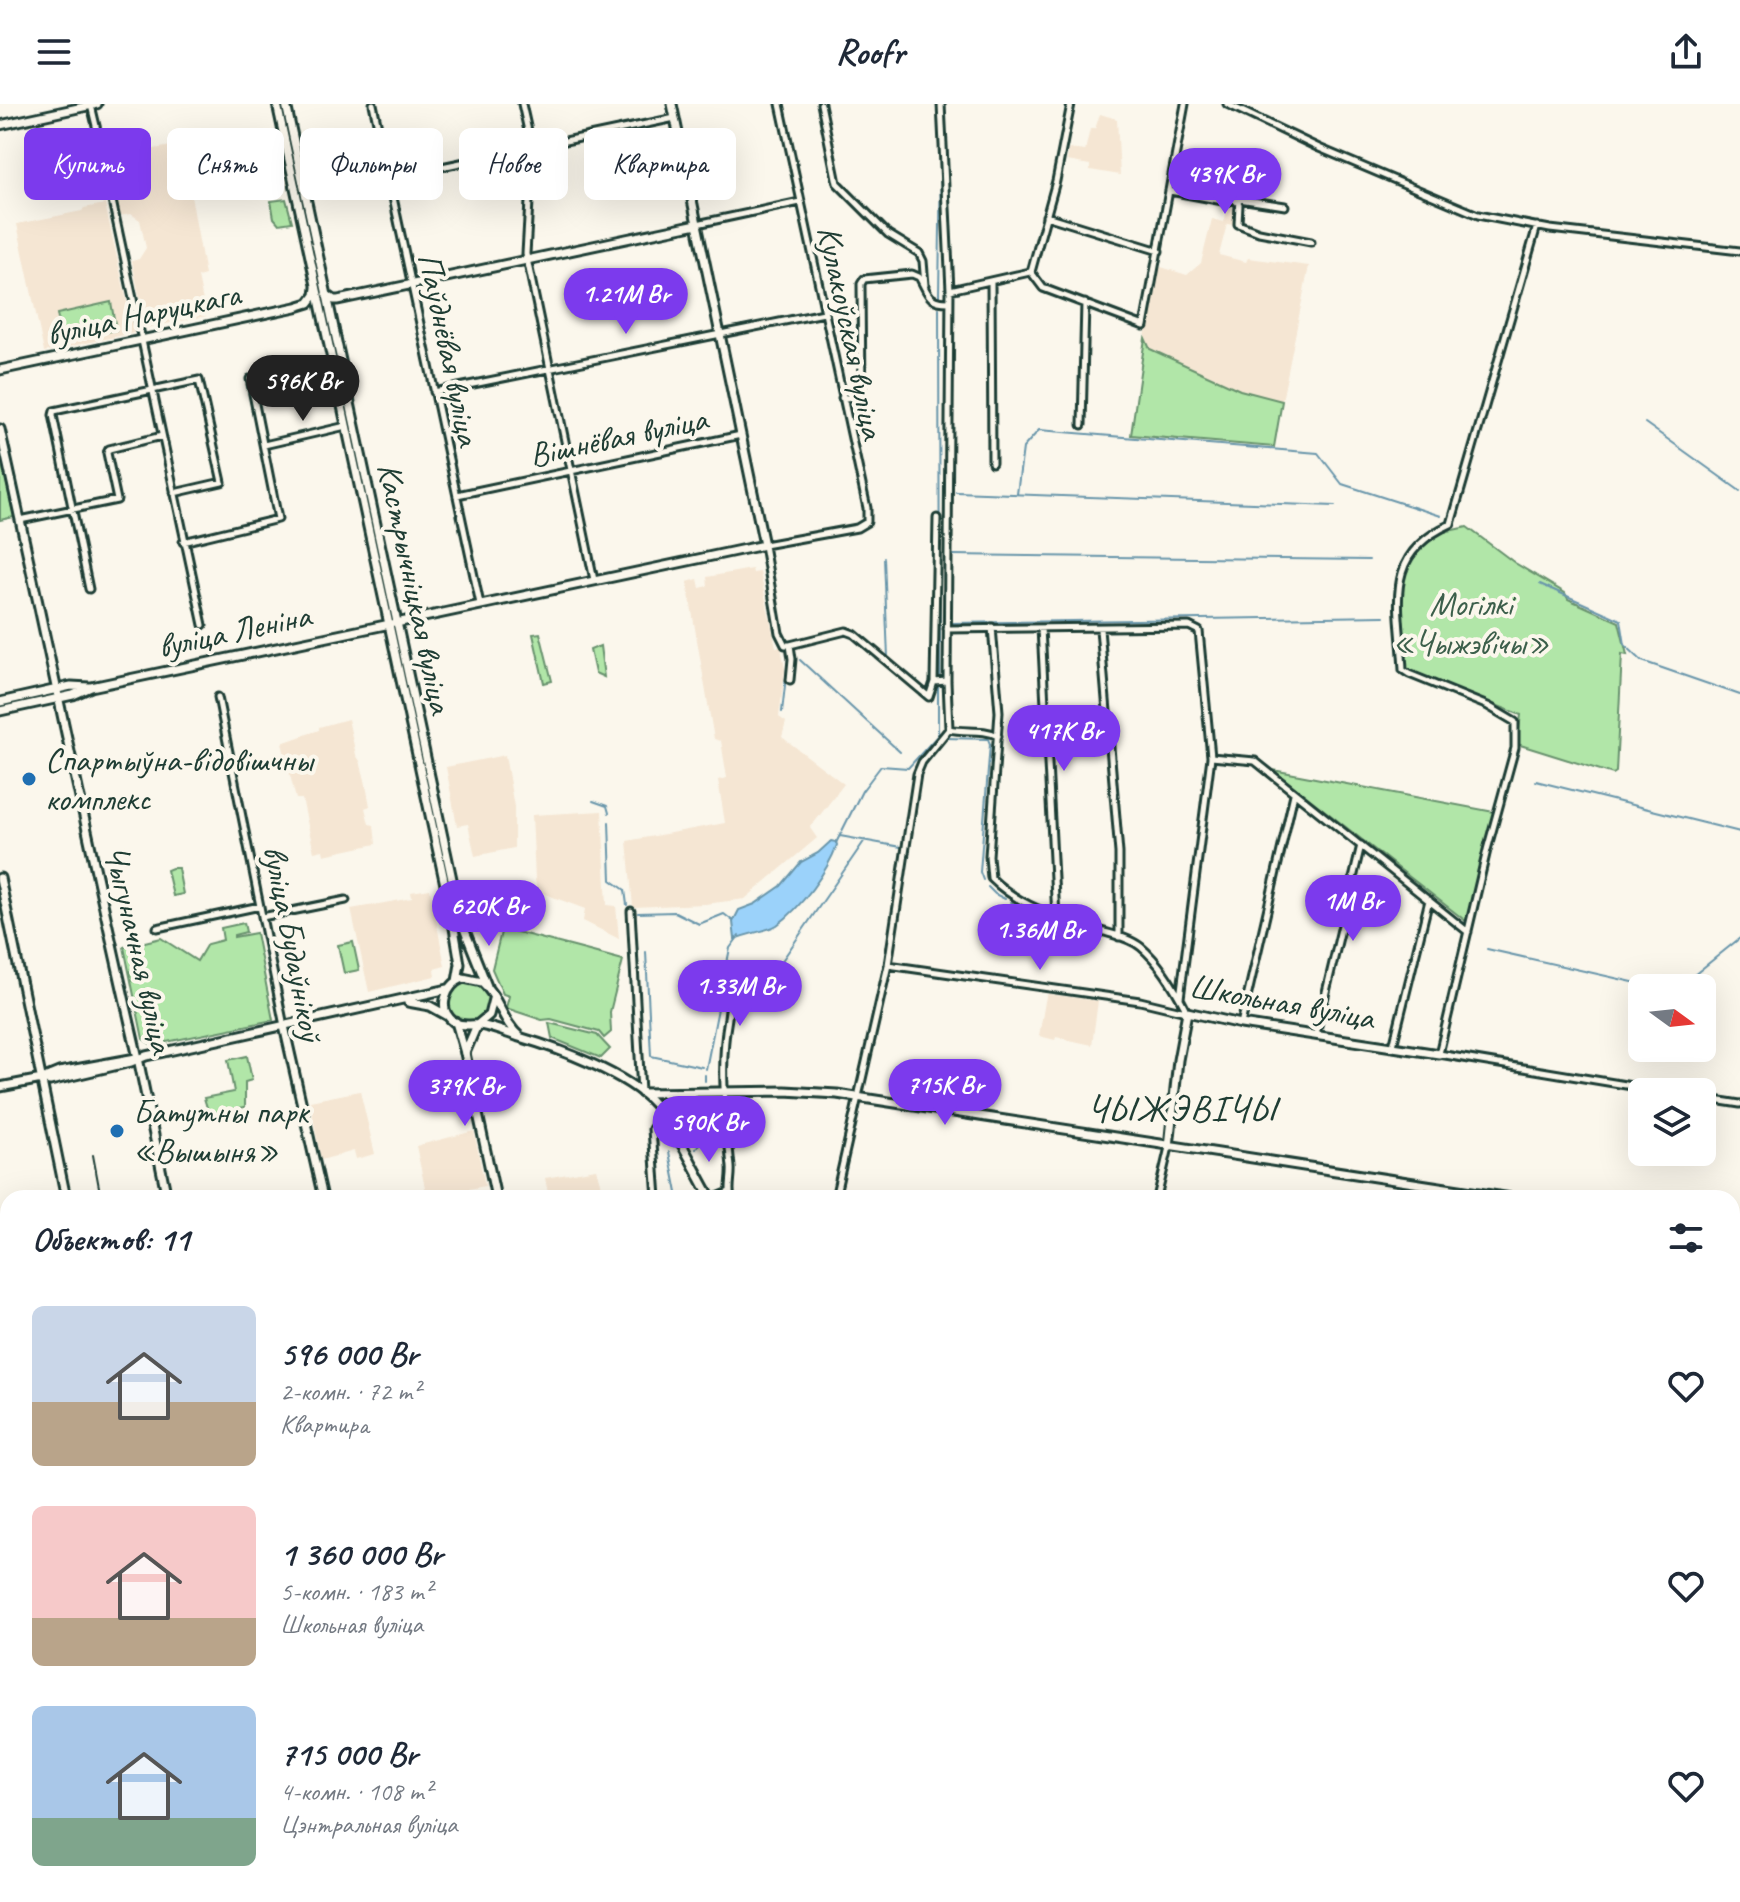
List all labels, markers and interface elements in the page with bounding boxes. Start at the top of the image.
text: Roofr [835,29,905,75]
icon: menu [32,30,76,74]
icon: share [1664,30,1708,74]
chip: Купить [24,128,151,200]
chip: Снять [167,128,284,200]
chip: Фильтры [300,128,443,200]
chip: Новое [459,128,568,200]
chip: Квартира [584,128,736,200]
pin: 439K Br [1151,148,1299,216]
text: 439K Br [1186,157,1264,190]
street label: Кулакоўская вуліца [808,222,896,445]
street label: Паўднёвая вуліца [408,249,491,451]
pin: 1.21M Br [543,268,709,336]
street label: вуліца Наруцкага [42,272,246,355]
text: 1.21M Br [582,277,670,310]
pin: 596K Br [229,355,377,423]
text: 596K Br [264,364,342,397]
street label: Вішнёвая вуліца [525,396,713,476]
street label: Кастрычніцкая вуліца [368,459,463,719]
park label: Могілкі «Чыжэвічы» [1393,582,1549,664]
street label: вуліца Леніна [154,593,316,668]
pin: 417K Br [990,705,1138,773]
text: 417K Br [1025,714,1103,747]
place label: Спартыўна-відовішчны комплекс [45,738,316,820]
marker: Спартыўна-відовішчны комплекс [20,770,38,788]
street label: Чыгуначная вуліца [95,841,185,1059]
street label: вуліца Будаўнікоў [253,842,334,1047]
pin: 1M Br [1297,875,1409,943]
pin: 620K Br [415,880,563,948]
text: 1M Br [1323,884,1383,917]
text: 620K Br [450,889,528,922]
pin: 1.36M Br [957,904,1123,972]
text: 1.36M Br [996,913,1084,946]
pin: 1.33M Br [657,960,823,1028]
street label: Школьная вуліца [1186,964,1380,1039]
text: 1.33M Br [696,969,784,1002]
north arrow [1628,974,1716,1062]
map controls [1628,974,1716,1166]
pin: 715K Br [871,1059,1019,1127]
pin: 379K Br [391,1060,539,1128]
text: 715K Br [907,1068,984,1101]
text: 379K Br [426,1069,504,1102]
button: layers [1628,1078,1716,1166]
district label: ЧЫЖЭВІЧЫ [1087,1085,1281,1132]
place label: Батутны парк «Вышыня» [133,1090,311,1172]
pin: 590K Br [635,1096,783,1164]
text: 590K Br [671,1105,747,1138]
marker: Батутны парк «Вышыня» [108,1122,126,1140]
icon: filters [1664,1216,1708,1260]
text: Объектов: 11 [32,1217,190,1260]
text: 596 000 Br [280,1332,418,1375]
icon: home [96,1338,192,1434]
icon: heart [1664,1364,1708,1408]
text: 2-комн. · 72 m² [280,1375,420,1408]
text: Квартира [280,1408,369,1441]
text: 1 360 000 Br [280,1532,443,1575]
icon: home [96,1538,192,1634]
icon: heart [1664,1564,1708,1608]
text: 5-комн. · 183 m² [280,1575,432,1608]
text: Школьная вуліца [280,1608,423,1641]
text: 715 000 Br [280,1732,418,1775]
icon: home [96,1738,192,1834]
icon: heart [1664,1764,1708,1808]
text: 4-комн. · 108 m² [280,1775,432,1808]
text: Цэнтральная вуліца [280,1808,457,1841]

